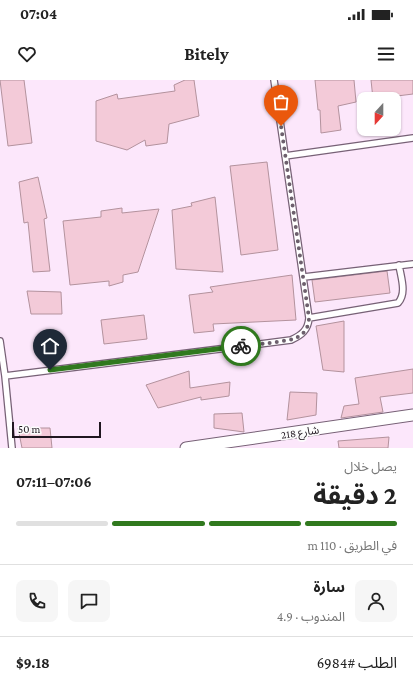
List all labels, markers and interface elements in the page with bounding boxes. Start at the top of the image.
text: 07:04 [20,6,57,22]
icon: heart [16,43,38,65]
icon: menu [375,43,397,65]
text: Bitely [184,44,229,64]
pin [264,85,298,126]
icon: bag [270,91,292,113]
north arrow [357,92,401,136]
map controls [357,92,401,136]
courier [221,326,261,366]
pin [33,329,67,370]
icon: home [39,335,61,357]
icon: bike [230,335,252,357]
scale bar [12,420,101,439]
text: 50 m [18,423,40,435]
street label: شارع 218 [280,423,320,443]
text: يصل خلال [344,459,397,474]
text: 07:06–07:11 [16,474,92,490]
text: 2 دقيقة [313,481,397,510]
text: في الطريق · 110 m [307,538,397,553]
text: سارة [313,579,345,595]
button: phone [16,580,58,622]
button: chat [68,580,110,622]
button: person [355,580,397,622]
text: المندوب · 4.9 [277,609,345,624]
text: $9.18 [16,655,50,671]
text: الطلب #6984 [317,655,397,671]

